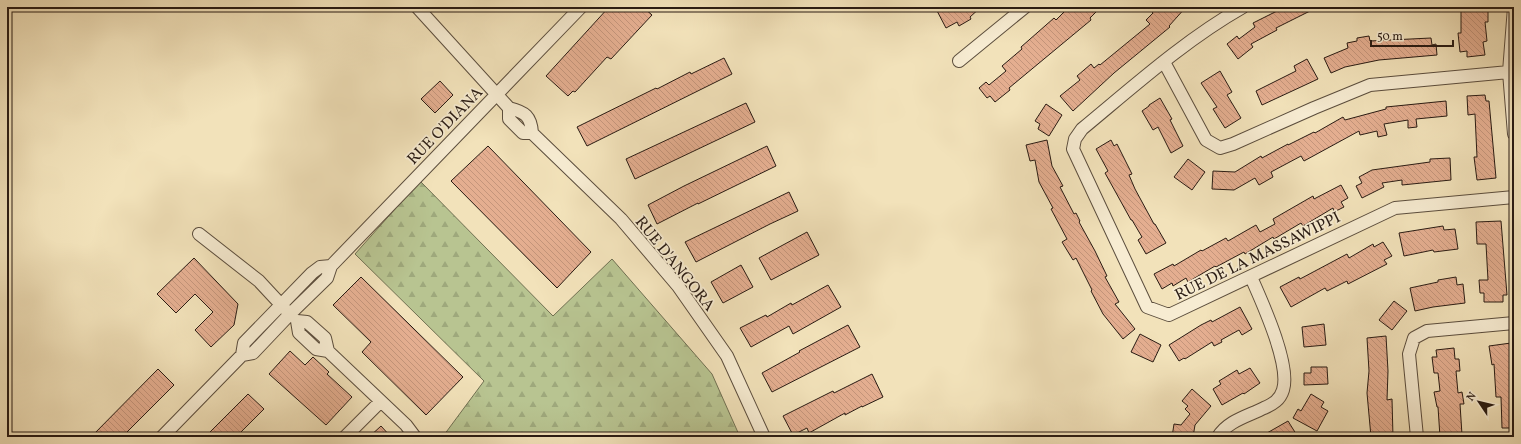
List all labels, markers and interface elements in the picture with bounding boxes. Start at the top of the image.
scale bar [1371,22,1453,48]
text: 50 m [1377,29,1403,45]
street label: RUE O'DIANA [403,83,488,170]
street label: RUE DE LA MASSAWIPPI [1171,207,1344,307]
street label: RUE D'ANGORA [629,212,720,316]
north arrow [1459,382,1499,422]
text: N [1464,390,1480,405]

